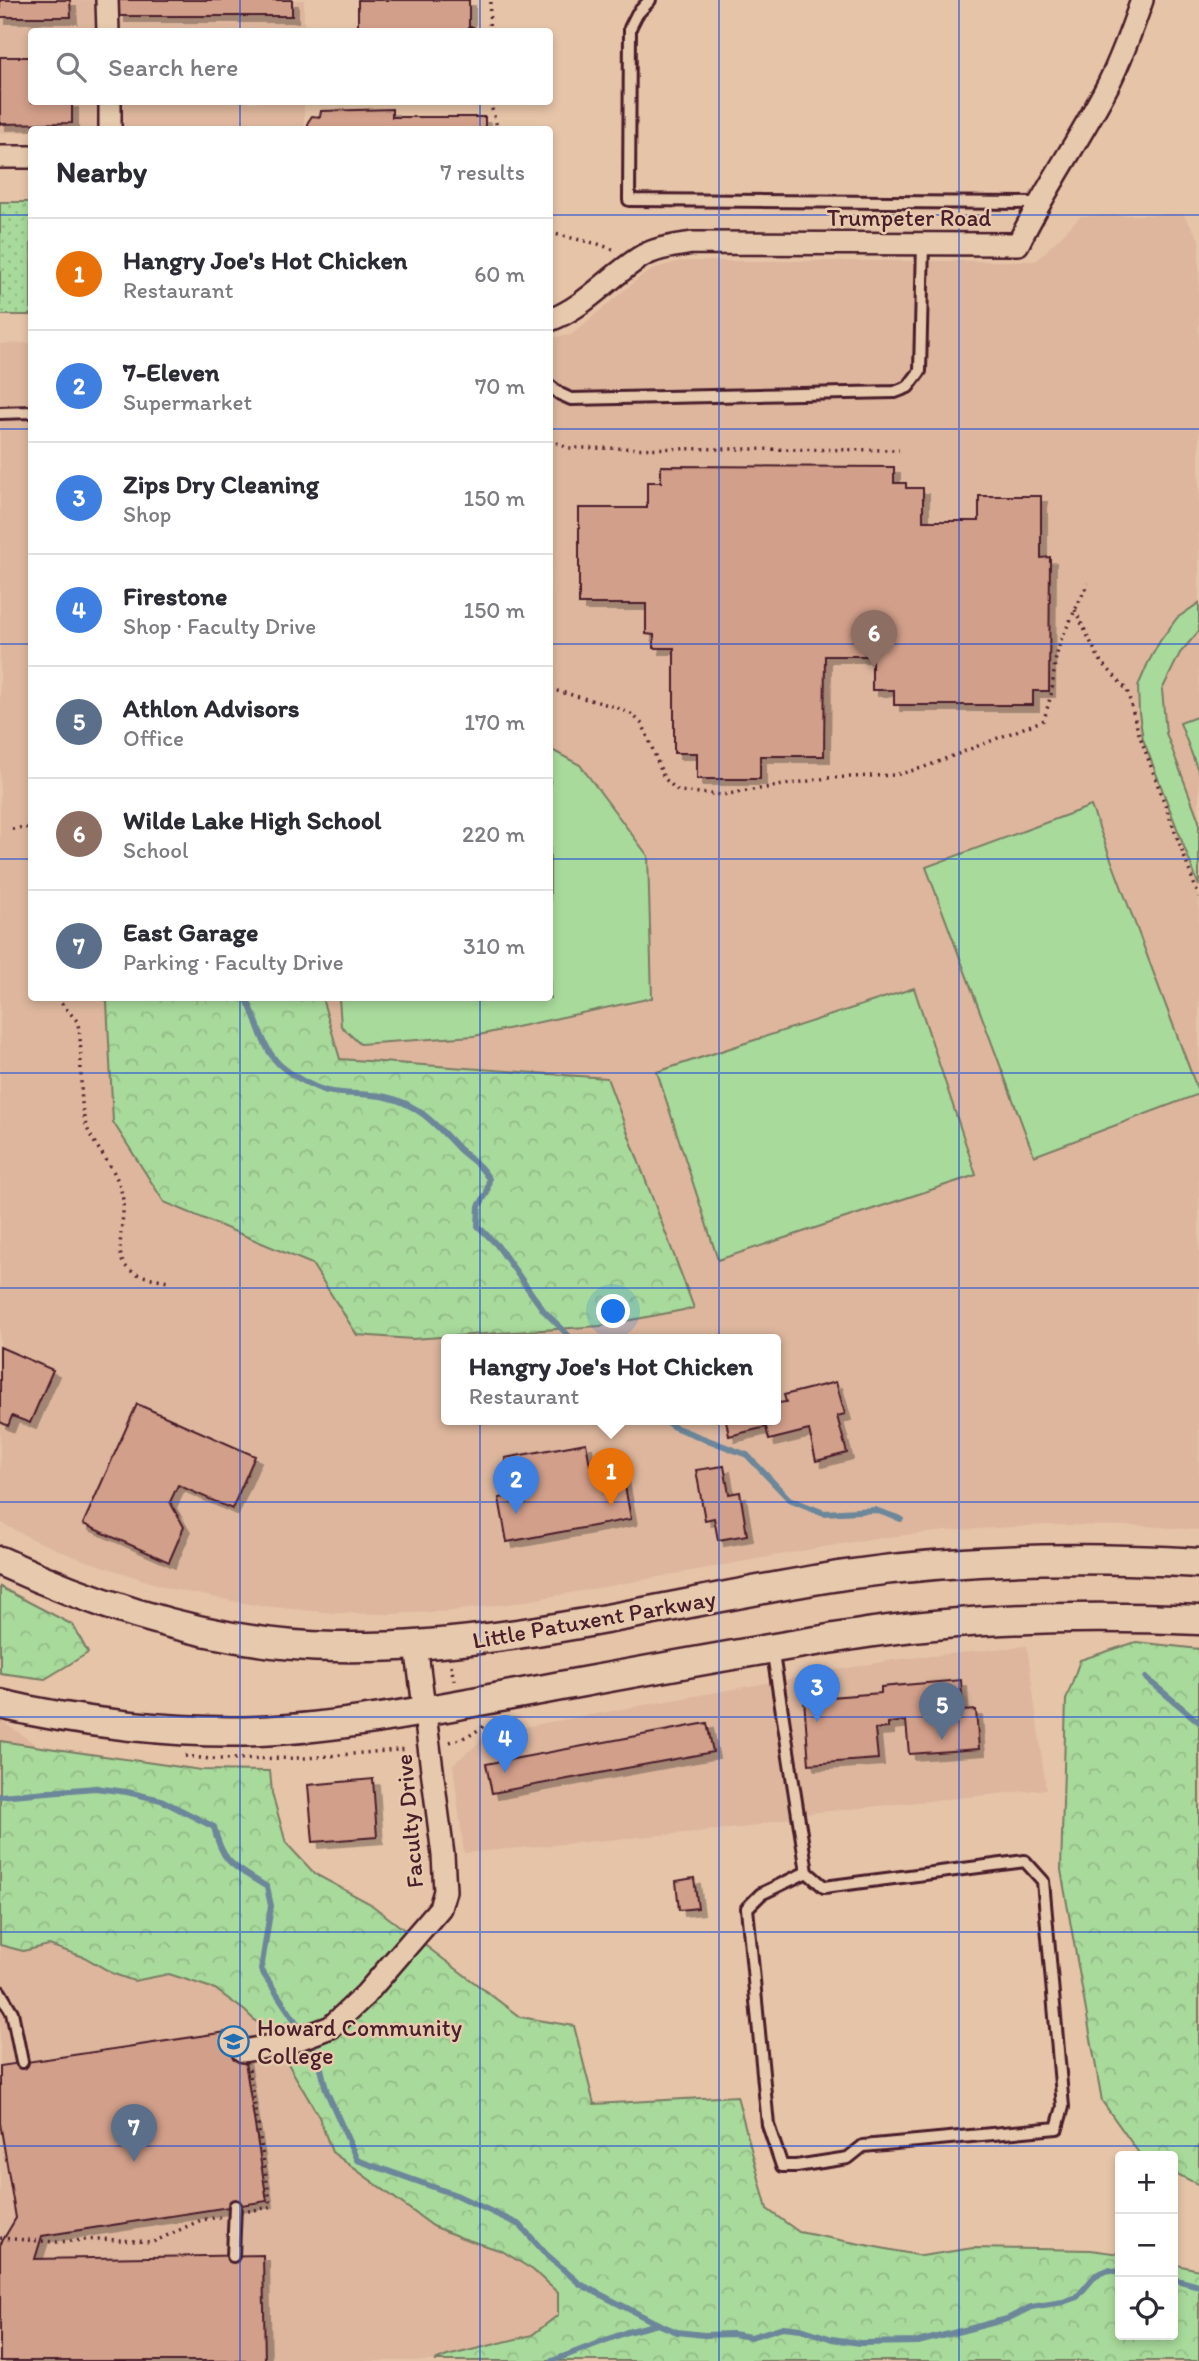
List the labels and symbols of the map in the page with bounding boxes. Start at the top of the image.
street label: Trumpeter Road [827,203,991,232]
pin: 6 [851,610,897,668]
your location [596,1294,630,1328]
pin: 1 [588,1448,634,1506]
pin: 2 [493,1456,539,1514]
street label: Little Patuxent Parkway [470,1583,719,1655]
pin: 3 [794,1664,840,1722]
pin: 5 [919,1682,965,1740]
pin: 4 [482,1715,528,1773]
street label: Faculty Drive [389,1753,429,1889]
place label: Howard Community College [257,2013,462,2070]
school or university icon: Howard Community College [217,2024,251,2058]
pin: 7 [111,2104,157,2162]

